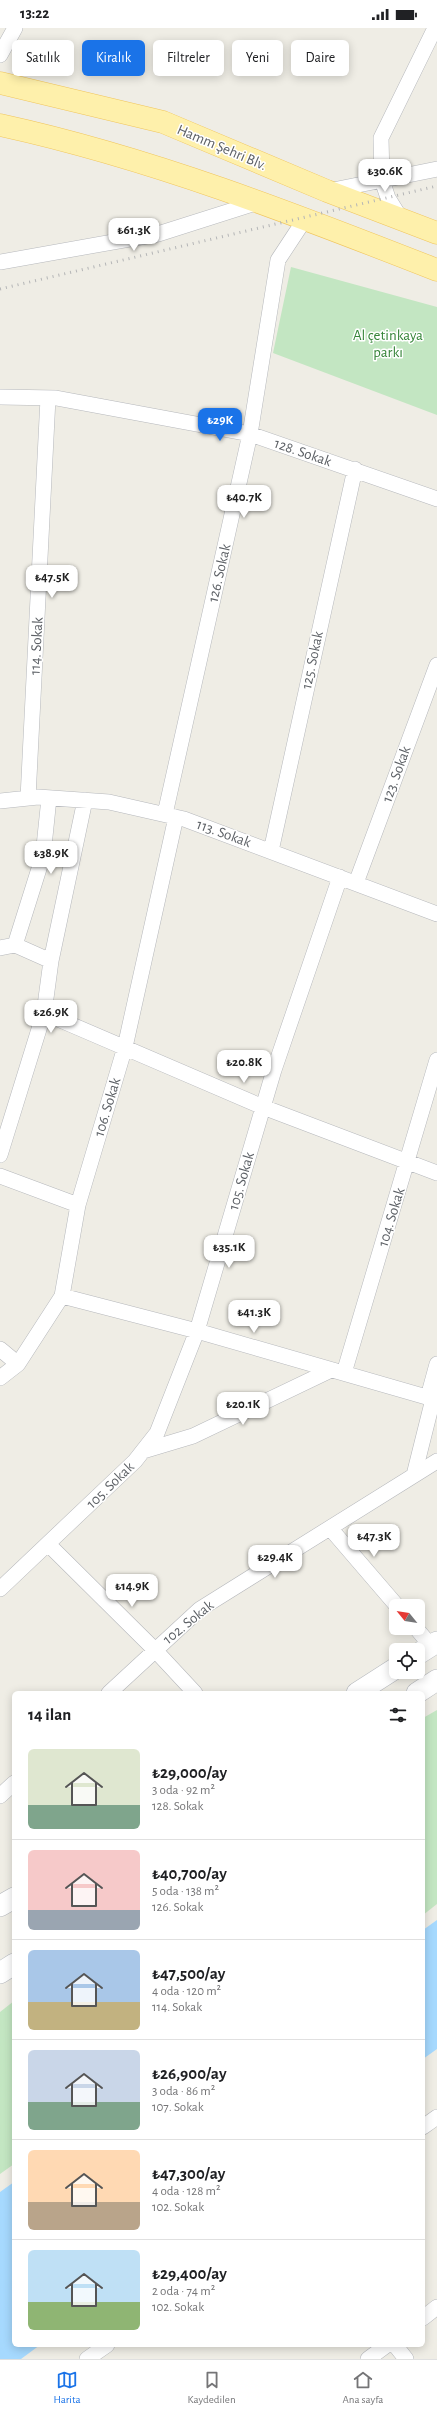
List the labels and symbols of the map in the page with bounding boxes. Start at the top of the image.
street label: Hamm Şehri Blv. [175,122,269,173]
pin: ₺30.6K [352,159,418,193]
pin: ₺61.3K [101,218,167,252]
park label: Al çetinkaya parkı [353,328,423,360]
pin: ₺29K [196,408,244,442]
street label: 128. Sokak [272,436,334,469]
pin: ₺40.7K [211,485,277,519]
street label: 126. Sokak [205,542,234,604]
pin: ₺47.5K [19,565,85,599]
street label: 114. Sokak [27,617,46,675]
street label: 125. Sokak [299,630,326,690]
street label: 123. Sokak [379,744,414,804]
street label: 113. Sokak [195,817,253,850]
pin: ₺38.9K [18,841,84,875]
pin: ₺26.9K [18,1000,84,1034]
pin: ₺20.8K [211,1050,277,1084]
street label: 106. Sokak [91,1076,124,1138]
street label: 105. Sokak [226,1150,257,1212]
street label: 104. Sokak [375,1186,408,1248]
pin: ₺35.1K [196,1235,262,1269]
pin: ₺41.3K [221,1300,287,1334]
pin: ₺20.1K [210,1392,276,1426]
street label: 105. Sokak [84,1459,137,1511]
pin: ₺47.3K [341,1524,407,1558]
pin: ₺29.4K [242,1545,308,1579]
pin: ₺14.9K [99,1574,165,1608]
street label: 102. Sokak [160,1597,217,1647]
north arrow [389,1599,425,1635]

